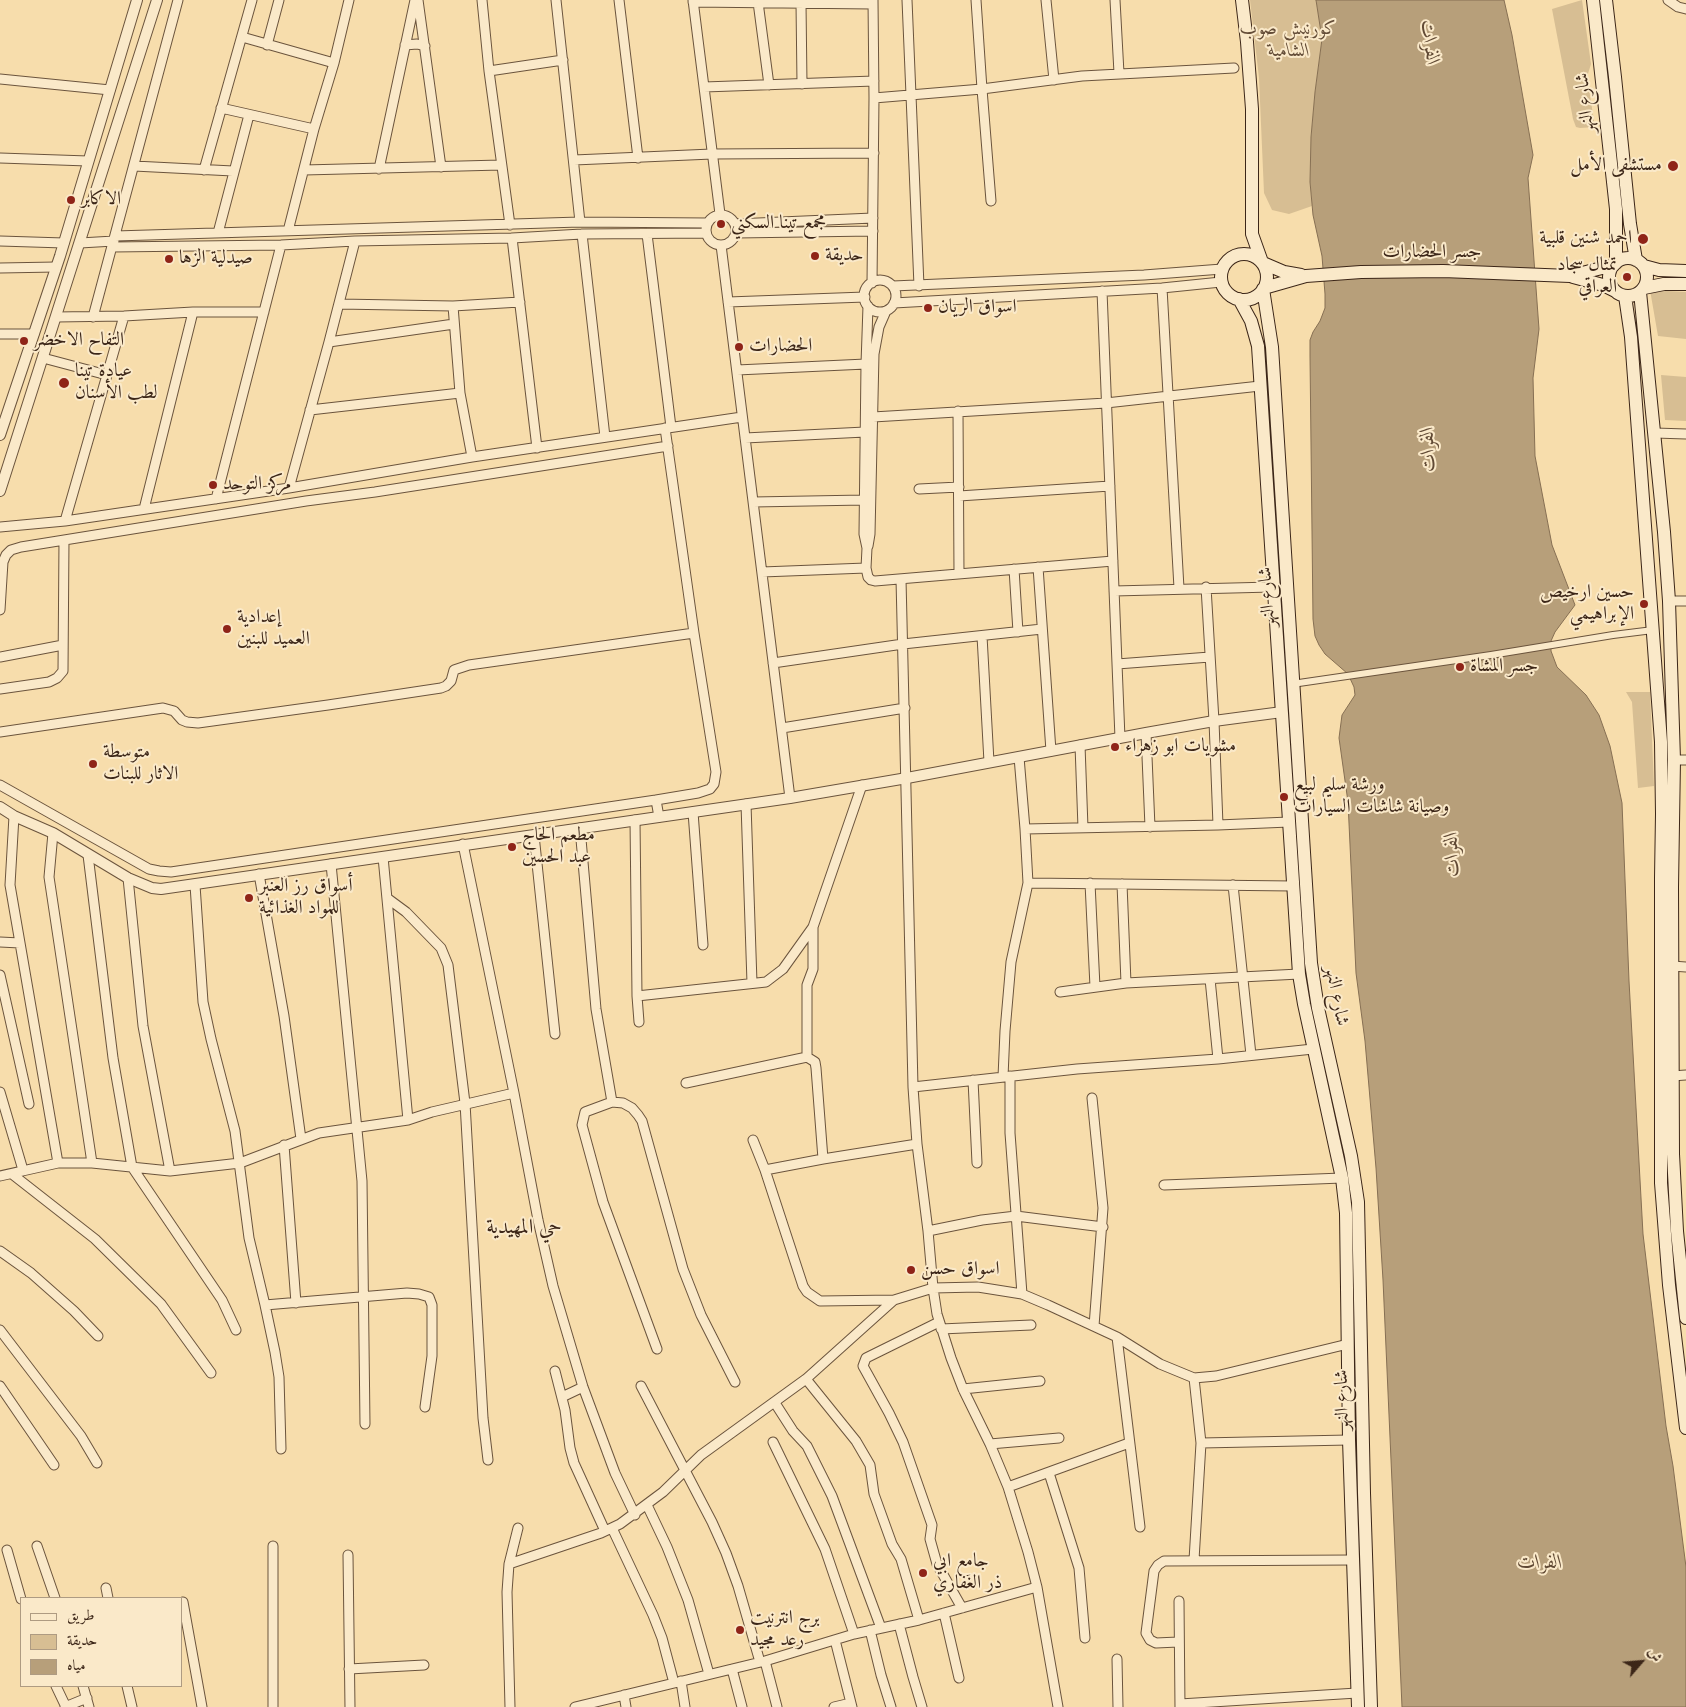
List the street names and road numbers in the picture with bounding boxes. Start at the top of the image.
street label: شارع النهر [1571,72,1601,134]
street label: جسر الحضارات [1383,242,1481,264]
street label: شارع النهر [1255,566,1281,628]
street label: شارع النهر [1319,964,1353,1028]
street label: شارع النهر [1331,1369,1355,1431]

